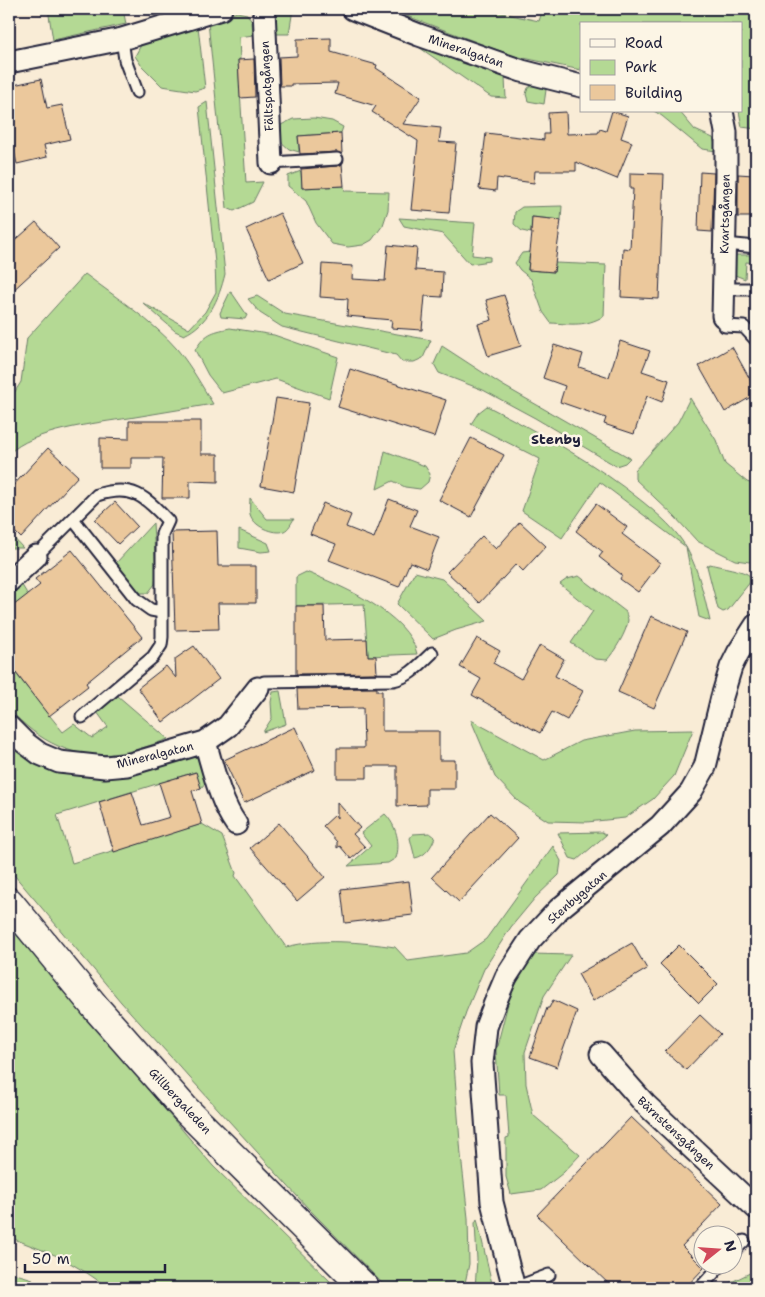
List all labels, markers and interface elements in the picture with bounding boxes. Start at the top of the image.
legend [580,22,742,112]
street label: Mineralgatan [426,31,506,71]
text: Road [625,33,663,53]
street label: Fältspatgången [257,40,277,132]
text: Park [625,57,657,77]
text: Building [625,83,682,103]
street label: Kvartsgången [716,174,734,254]
district label: Stenby [531,430,581,448]
street label: Mineralgatan [115,738,195,772]
street label: Stenbygatan [544,867,610,927]
street label: Gillbergaleden [145,1065,215,1137]
street label: Bärnstensgången [634,1093,718,1173]
north arrow [692,1224,742,1274]
text: N [720,1238,741,1254]
scale bar [25,1242,165,1274]
text: 50 m [32,1249,70,1269]

